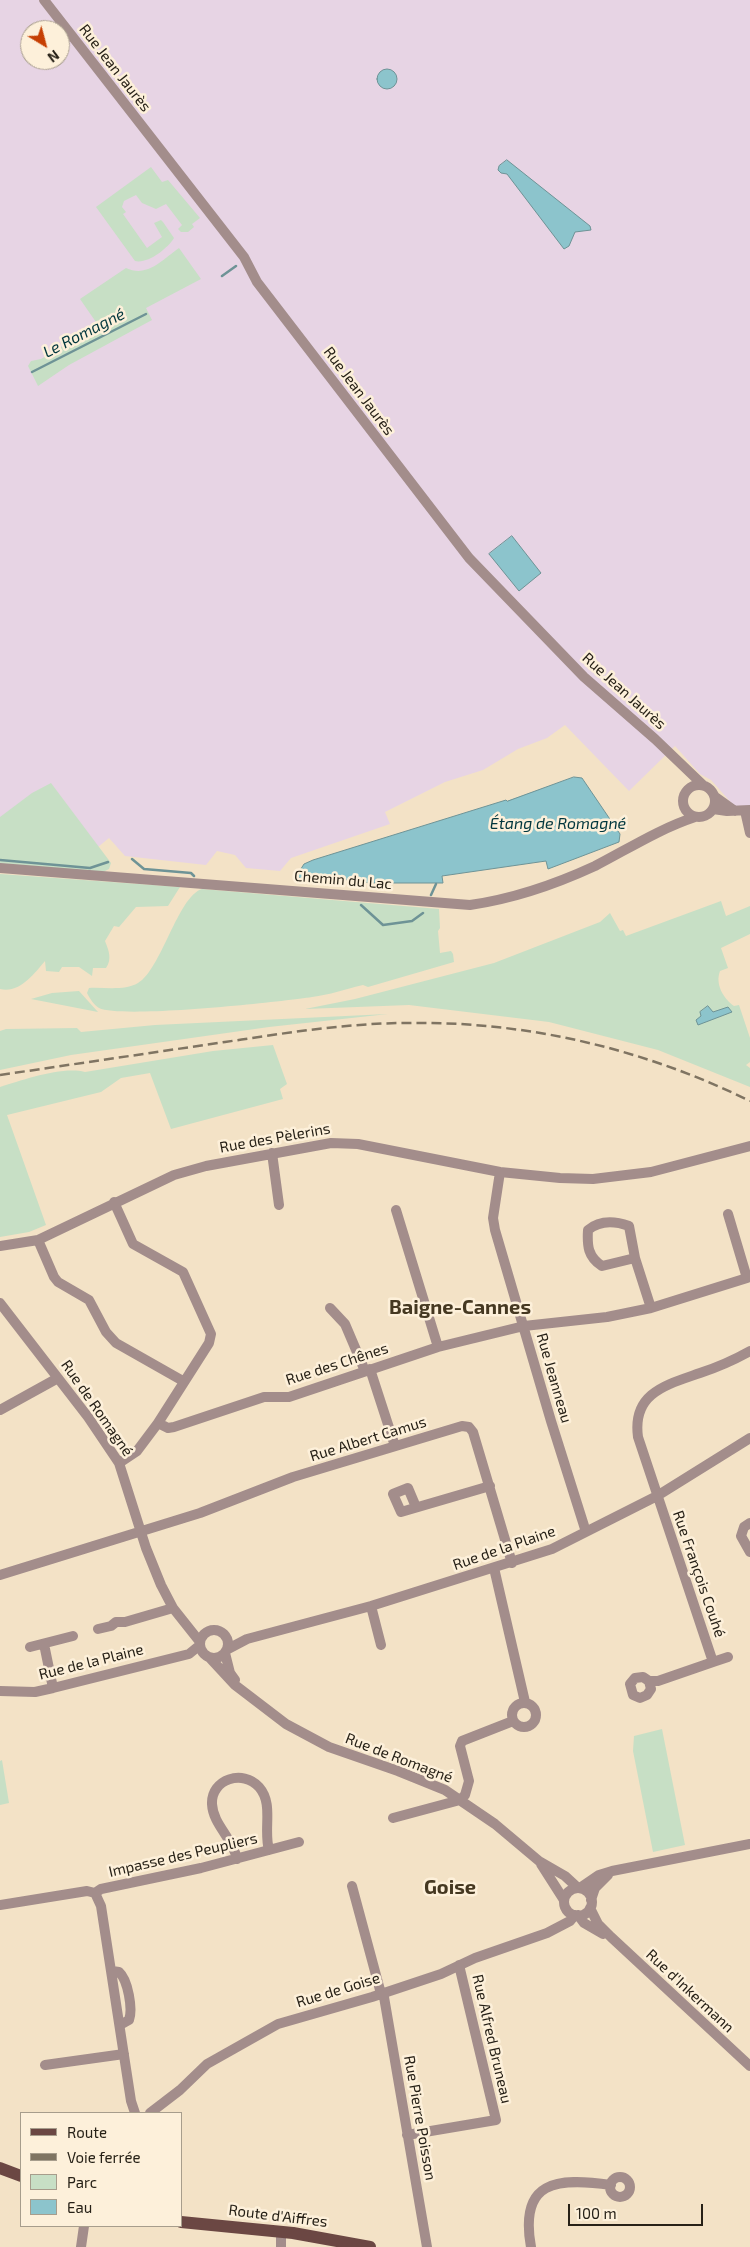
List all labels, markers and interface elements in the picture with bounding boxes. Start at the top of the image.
north arrow [20,20,70,70]
street label: Rue Jean Jaurès [75,21,155,115]
text: N [45,47,63,66]
water label: Le Romagné [40,304,128,362]
street label: Rue Jean Jaurès [320,343,398,439]
street label: Rue Jean Jaurès [579,649,669,733]
water label: Étang de Romagné [490,814,626,834]
street label: Chemin du Lac [293,867,393,893]
street label: Rue des Pèlerins [218,1119,332,1157]
district label: Baigne-Cannes [389,1295,531,1319]
street label: Rue Jeanneau [533,1331,575,1425]
street label: Rue des Chênes [284,1339,390,1389]
street label: Rue de Romagné [57,1356,137,1460]
street label: Rue Albert Camus [308,1413,428,1465]
street label: Rue François Couhé [669,1508,729,1640]
street label: Rue de la Plaine [450,1522,558,1574]
street label: Rue de la Plaine [37,1640,145,1684]
street label: Rue de Romagné [343,1729,455,1787]
street label: Impasse des Peupliers [107,1829,259,1881]
district label: Goise [424,1875,476,1899]
street label: Rue d'Inkermann [642,1946,738,2036]
street label: Rue de Goise [294,1969,382,2011]
street label: Rue Alfred Bruneau [468,1973,516,2105]
street label: Rue Pierre Poisson [400,2054,440,2182]
legend [20,2112,182,2227]
text: Route [67,2123,107,2141]
text: Voie ferrée [67,2148,141,2166]
text: Parc [67,2173,97,2191]
scale bar [570,2194,705,2226]
text: Eau [67,2198,92,2216]
street label: Route d'Aiffres [227,2201,329,2231]
text: 100 m [576,2204,617,2222]

